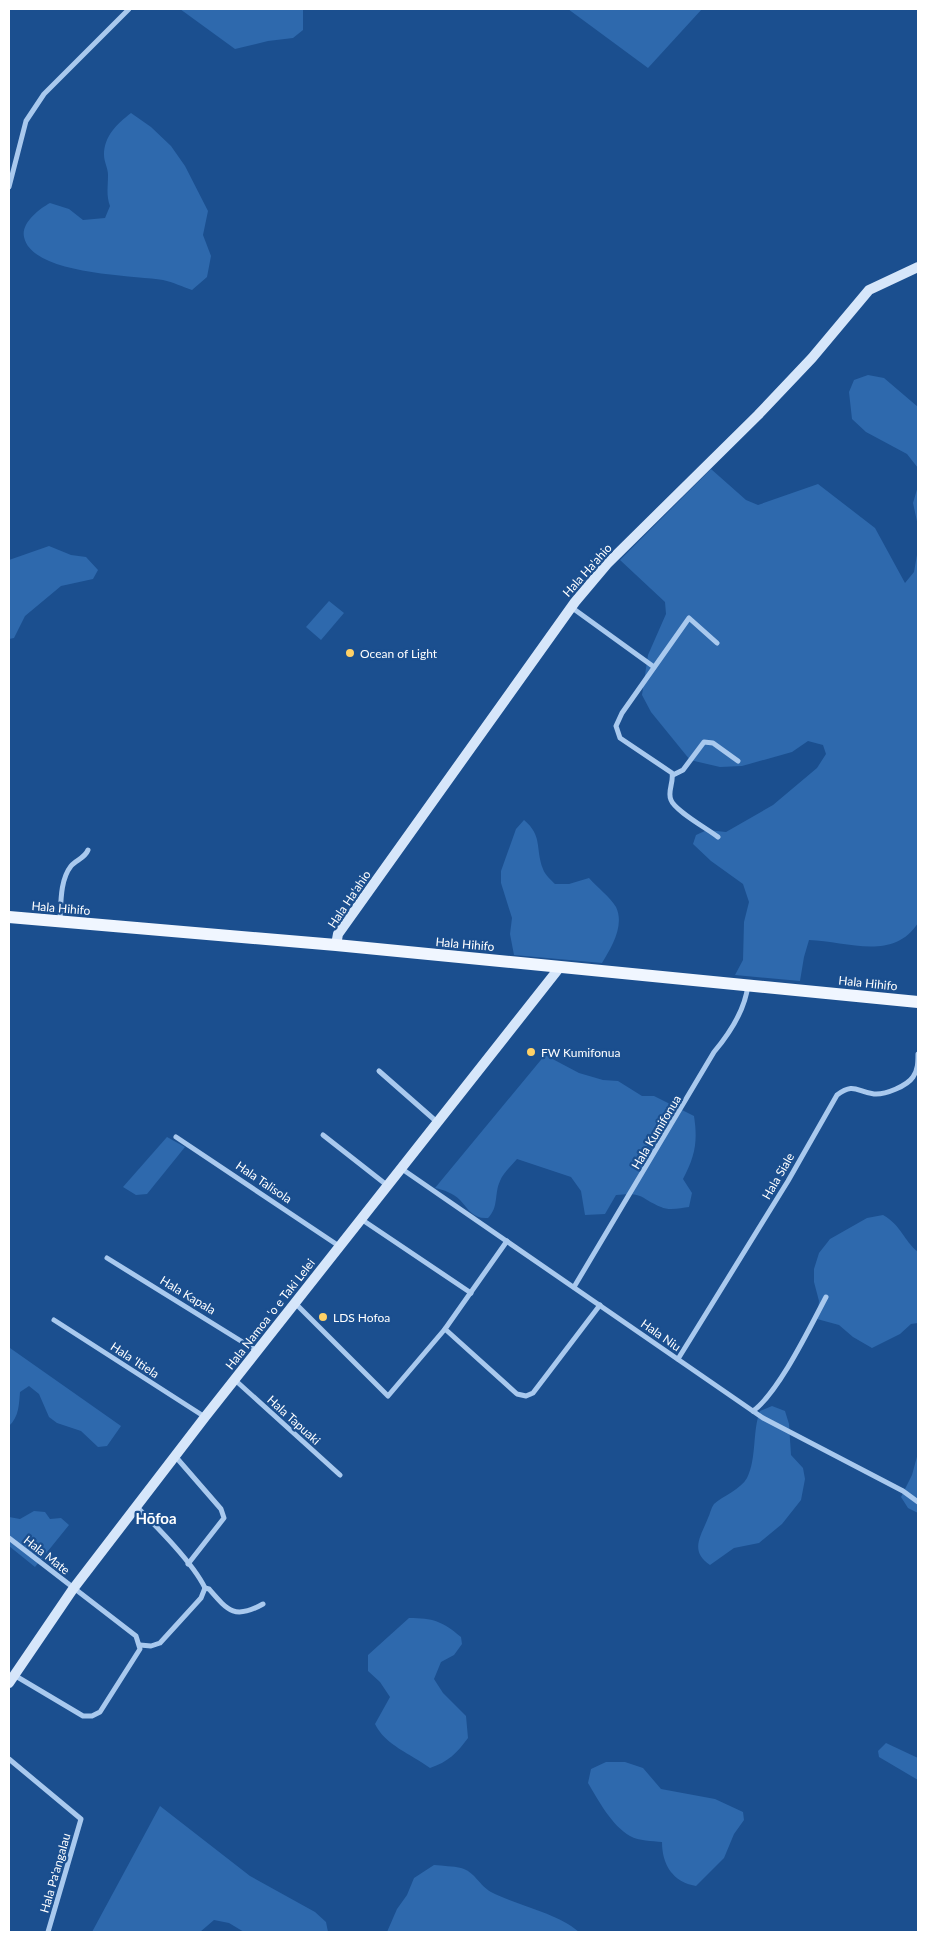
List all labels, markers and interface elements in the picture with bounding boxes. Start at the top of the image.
street label: Hala Ha'ahio [559,540,615,600]
place label: Ocean of Light [360,646,438,661]
marker: Ocean of Light [344,647,356,659]
street label: Hala Ha'ahio [324,867,374,931]
street label: Hala Hihifo [31,898,91,918]
street label: Hala Hihifo [435,934,495,954]
street label: Hala Hihifo [838,972,898,994]
place label: FW Kumifonua [541,1045,620,1060]
marker: FW Kumifonua [525,1046,537,1058]
street label: Hala Kumifonua [628,1092,684,1172]
street label: Hala Siale [759,1150,797,1202]
street label: Hala Talisola [233,1158,295,1206]
street label: Hala Namoa 'o e Taki Lelei [222,1256,318,1372]
street label: Hala Kapala [157,1273,219,1317]
place label: LDS Hofoa [333,1310,390,1325]
marker: LDS Hofoa [317,1311,329,1323]
street label: Hala Niu [638,1316,684,1354]
street label: Hala 'Itiela [108,1339,162,1381]
street label: Hala Tapuaki [264,1392,324,1448]
district label: Hōfoa [135,1509,177,1527]
street label: Hala Mate [21,1532,73,1578]
street label: Hala Pa'angalau [36,1831,74,1915]

